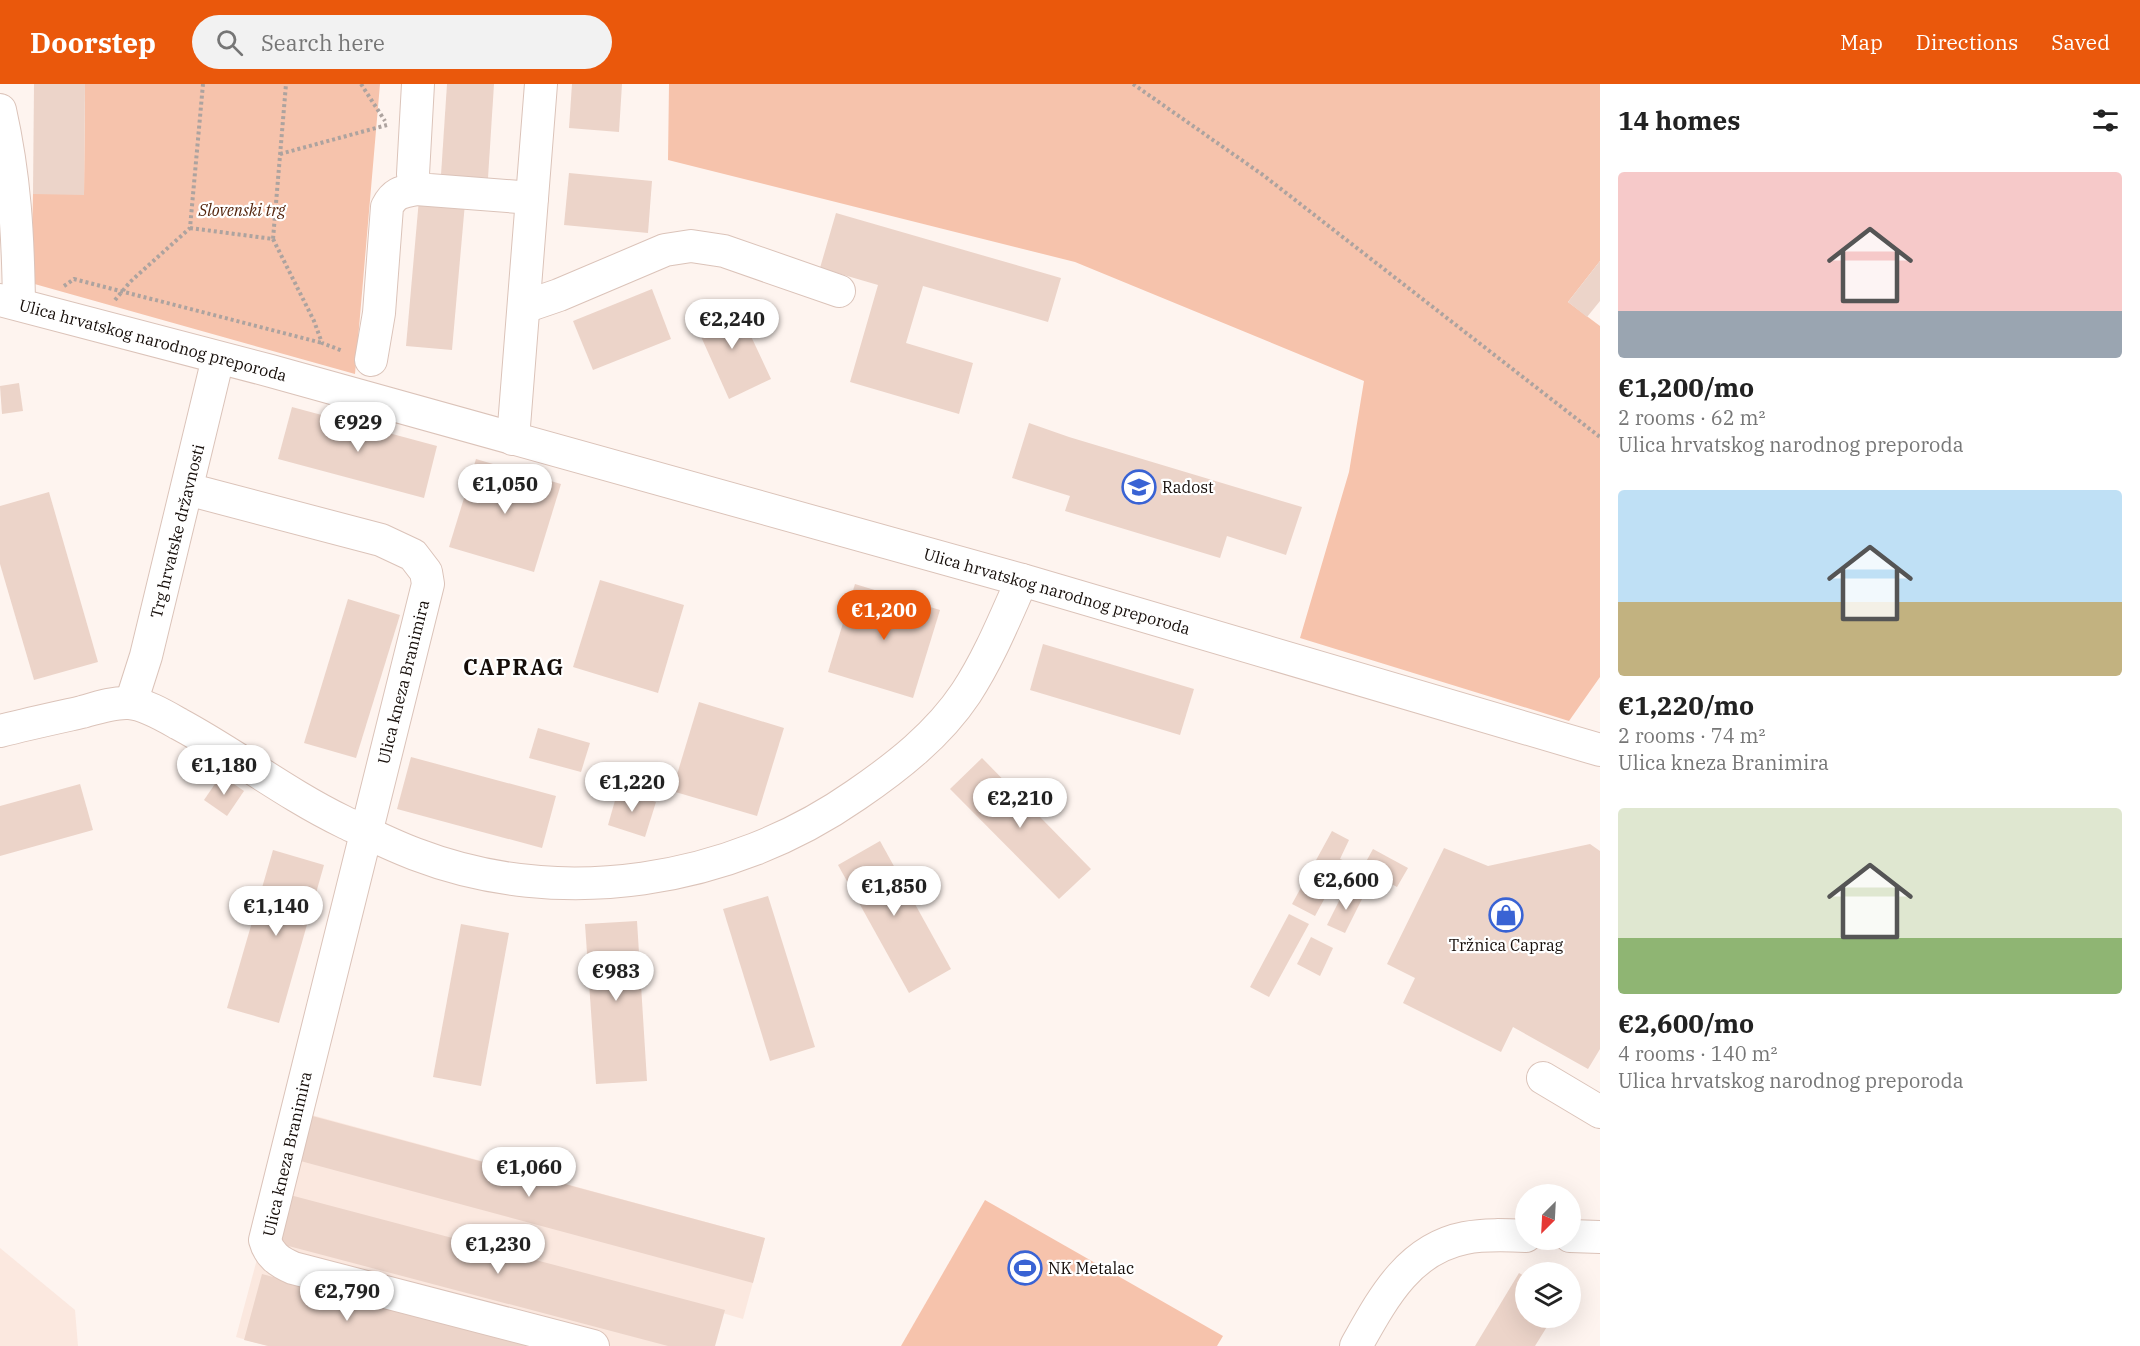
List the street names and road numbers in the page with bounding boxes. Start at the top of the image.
street label: Ulica hrvatskog narodnog preporoda [17,295,289,386]
street label: Trg hrvatske državnosti [146,442,208,620]
street label: Ulica hrvatskog narodnog preporoda [921,543,1193,639]
street label: Ulica kneza Branimira [373,597,433,766]
street label: Ulica kneza Branimira [258,1069,316,1239]

